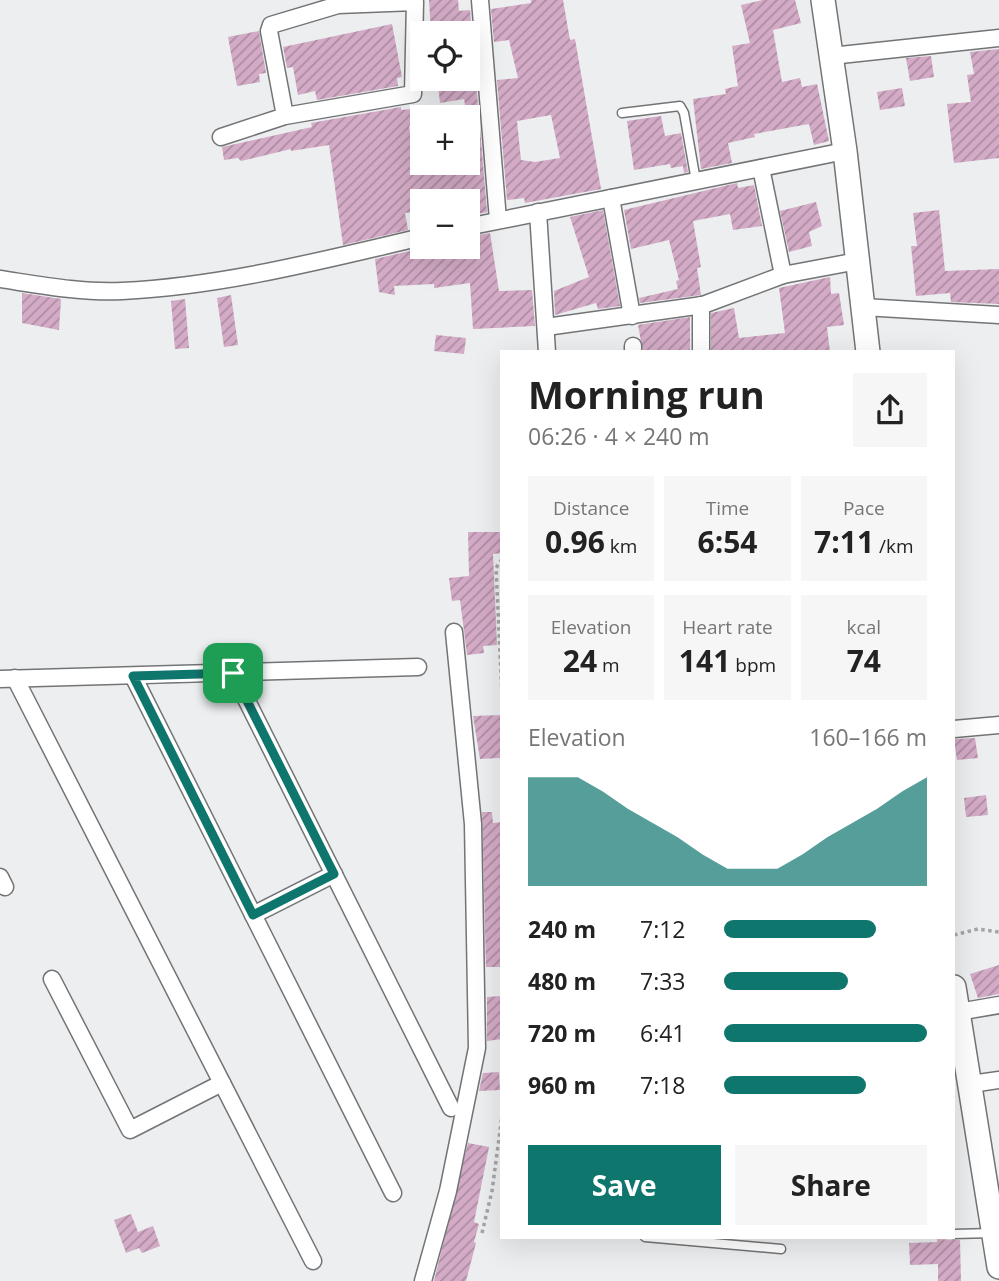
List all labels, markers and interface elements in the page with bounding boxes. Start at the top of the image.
map controls [410,21,480,259]
button: locate [410,21,480,91]
button: + [410,105,480,175]
button: − [410,189,480,259]
text: Morning run [528,368,765,420]
button: share [853,373,927,447]
text: 06:26 · 4 × 240 m [528,420,710,452]
text: Distance [553,495,629,521]
text: Time [706,495,749,521]
text: Pace [843,495,885,521]
text: 0.96 [545,521,605,562]
text: 6:54 [697,521,758,562]
text: 7:11 [814,521,874,562]
text: km [605,533,637,559]
text: /km [874,533,914,559]
text: Elevation [551,614,632,640]
text: Heart rate [682,614,773,640]
text: kcal [847,614,881,640]
text: 24 [563,640,597,681]
text: 141 [679,640,730,681]
text: 74 [847,640,881,681]
pin [203,643,263,703]
text: m [597,652,620,678]
text: bpm [730,652,776,678]
icon: arrive [214,654,252,692]
text: Elevation [528,721,626,753]
text: 160–166 m [809,721,927,753]
text: 240 m [528,913,596,945]
text: 7:12 [640,913,686,945]
text: 480 m [528,965,596,997]
text: 7:33 [640,965,686,997]
text: 720 m [528,1017,596,1049]
text: 6:41 [640,1017,686,1049]
text: 960 m [528,1069,596,1101]
text: 7:18 [640,1069,686,1101]
button: Save [528,1145,721,1225]
button: Share [735,1145,927,1225]

